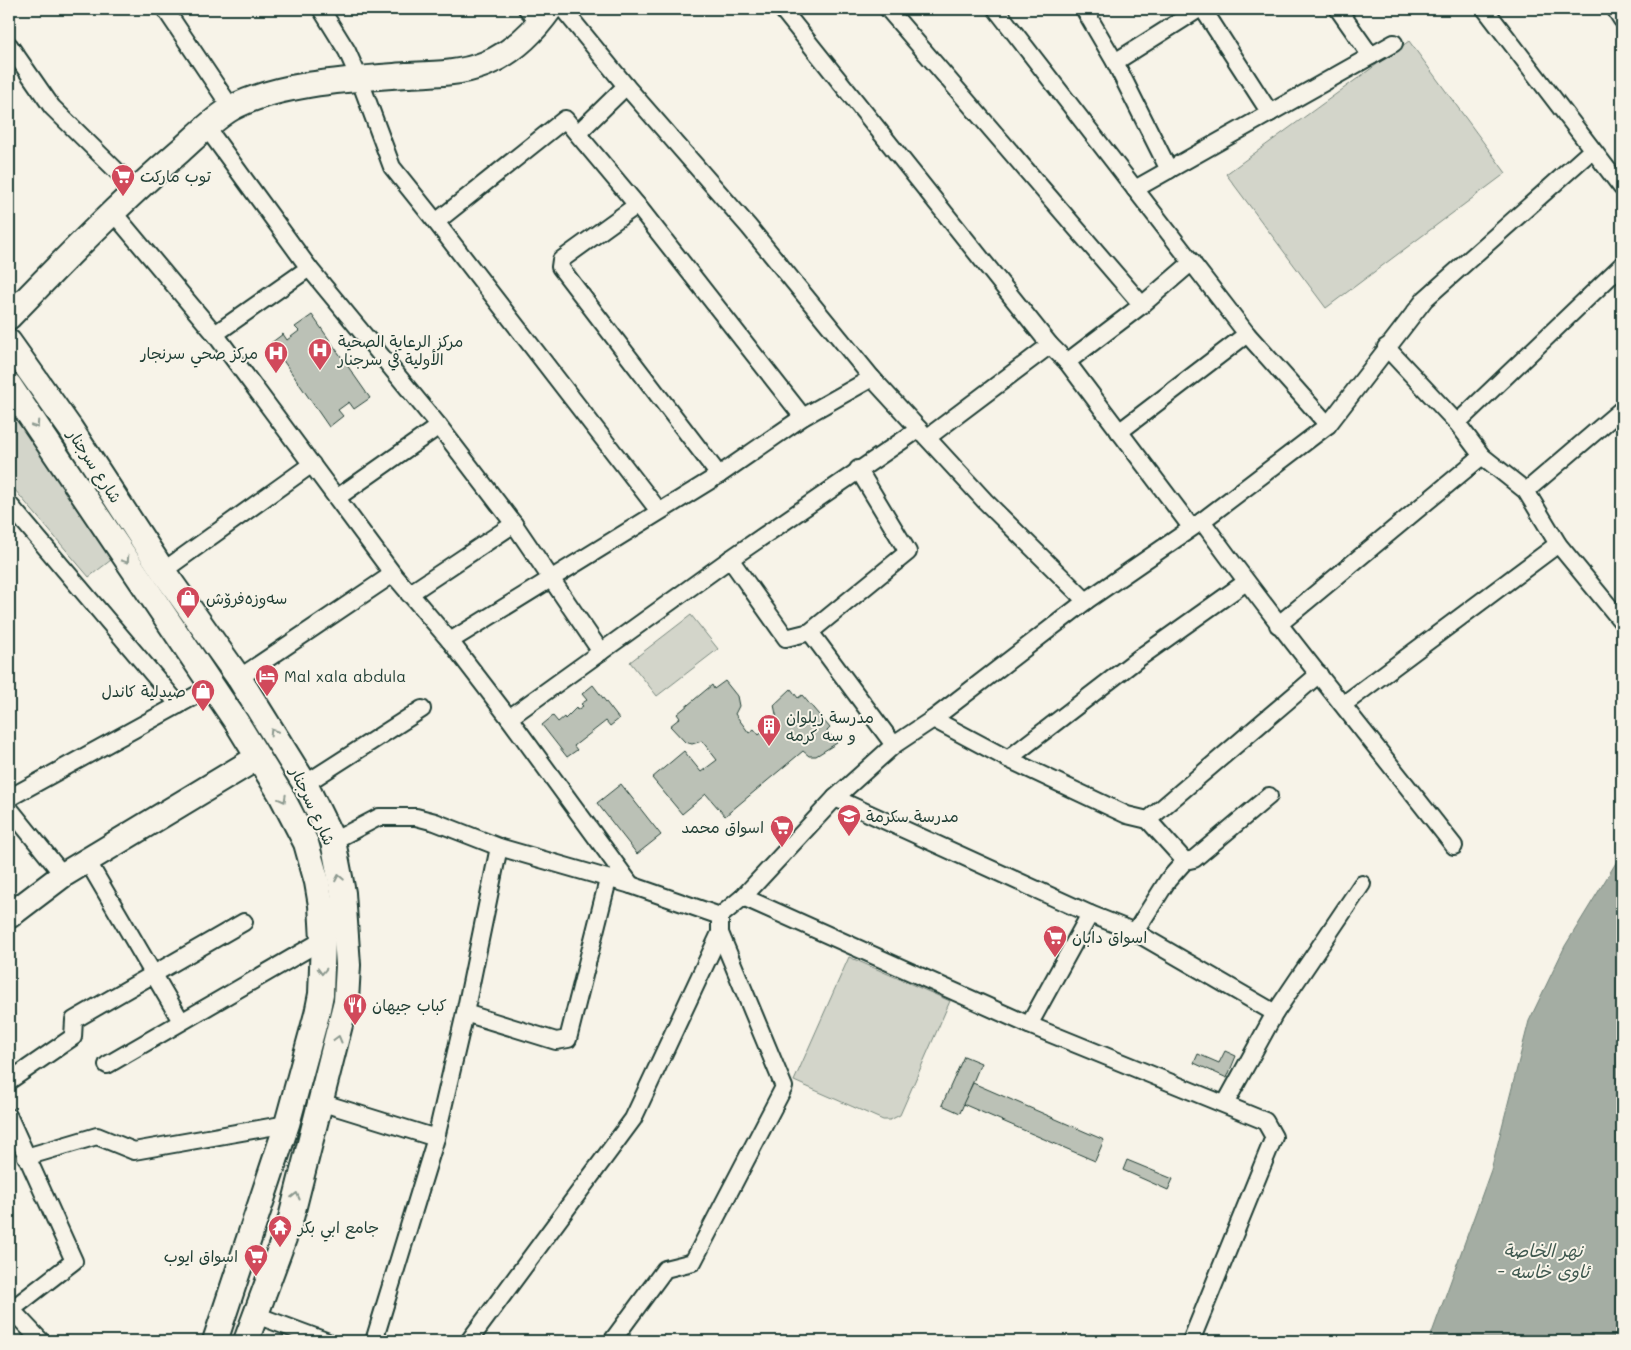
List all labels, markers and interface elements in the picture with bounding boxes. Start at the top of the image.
supermarket icon: توب ماركت [110,163,136,197]
place label: توب ماركت [140,165,211,187]
place label: مركز الرعاية الصحية الأولية في سرجنار [336,330,463,371]
hospital icon: مركز الرعاية الصحية الأولية في سرجنار [307,337,333,371]
hospital icon: مركز صحي سرنجار [263,340,289,374]
place label: مركز صحي سرنجار [140,342,258,368]
one-way arrow [30,420,39,429]
street label: شارع سرجنار [61,423,127,508]
one-way arrow [120,555,129,564]
shop icon: سەوزەفرۆش [175,585,201,619]
place label: سەوزەفرۆش [206,587,287,609]
hotel icon: Mal xala abdula [254,663,280,697]
place label: Mal xala abdula [284,665,406,686]
shop icon: صيدلية كاندل [190,678,216,712]
place label: صيدلية كاندل [101,680,186,701]
place label: مدرسة زيلوان و سه كرمه [786,706,874,745]
building icon: مدرسة زيلوان و سه كرمه [756,713,782,747]
one-way arrow [270,728,279,737]
street label: شارع سرجنار [284,761,341,849]
one-way arrow [276,793,286,802]
school or university icon: مدرسة سكرمة [836,803,862,837]
place label: مدرسة سكرمة [866,805,959,826]
supermarket icon: اسواق محمد [769,814,795,848]
place label: اسواق محمد [681,816,764,838]
one-way arrow [335,874,345,882]
supermarket icon: اسواق دابان [1042,924,1068,958]
place label: اسواق دابان [1072,926,1147,948]
one-way arrow [317,967,327,975]
restaurant icon: كباب جيهان [342,992,368,1026]
place label: كباب جيهان [372,994,447,1015]
one-way arrow [332,1035,343,1044]
one-way arrow [290,1192,301,1201]
temple icon: جامع ابي بكر [267,1214,293,1248]
place label: جامع ابي بكر [296,1216,379,1242]
water label: نهر الخاصة - ئاوی خاسە [1497,1238,1592,1283]
supermarket icon: اسواق ايوب [243,1243,269,1277]
place label: اسواق ايوب [164,1245,238,1267]

